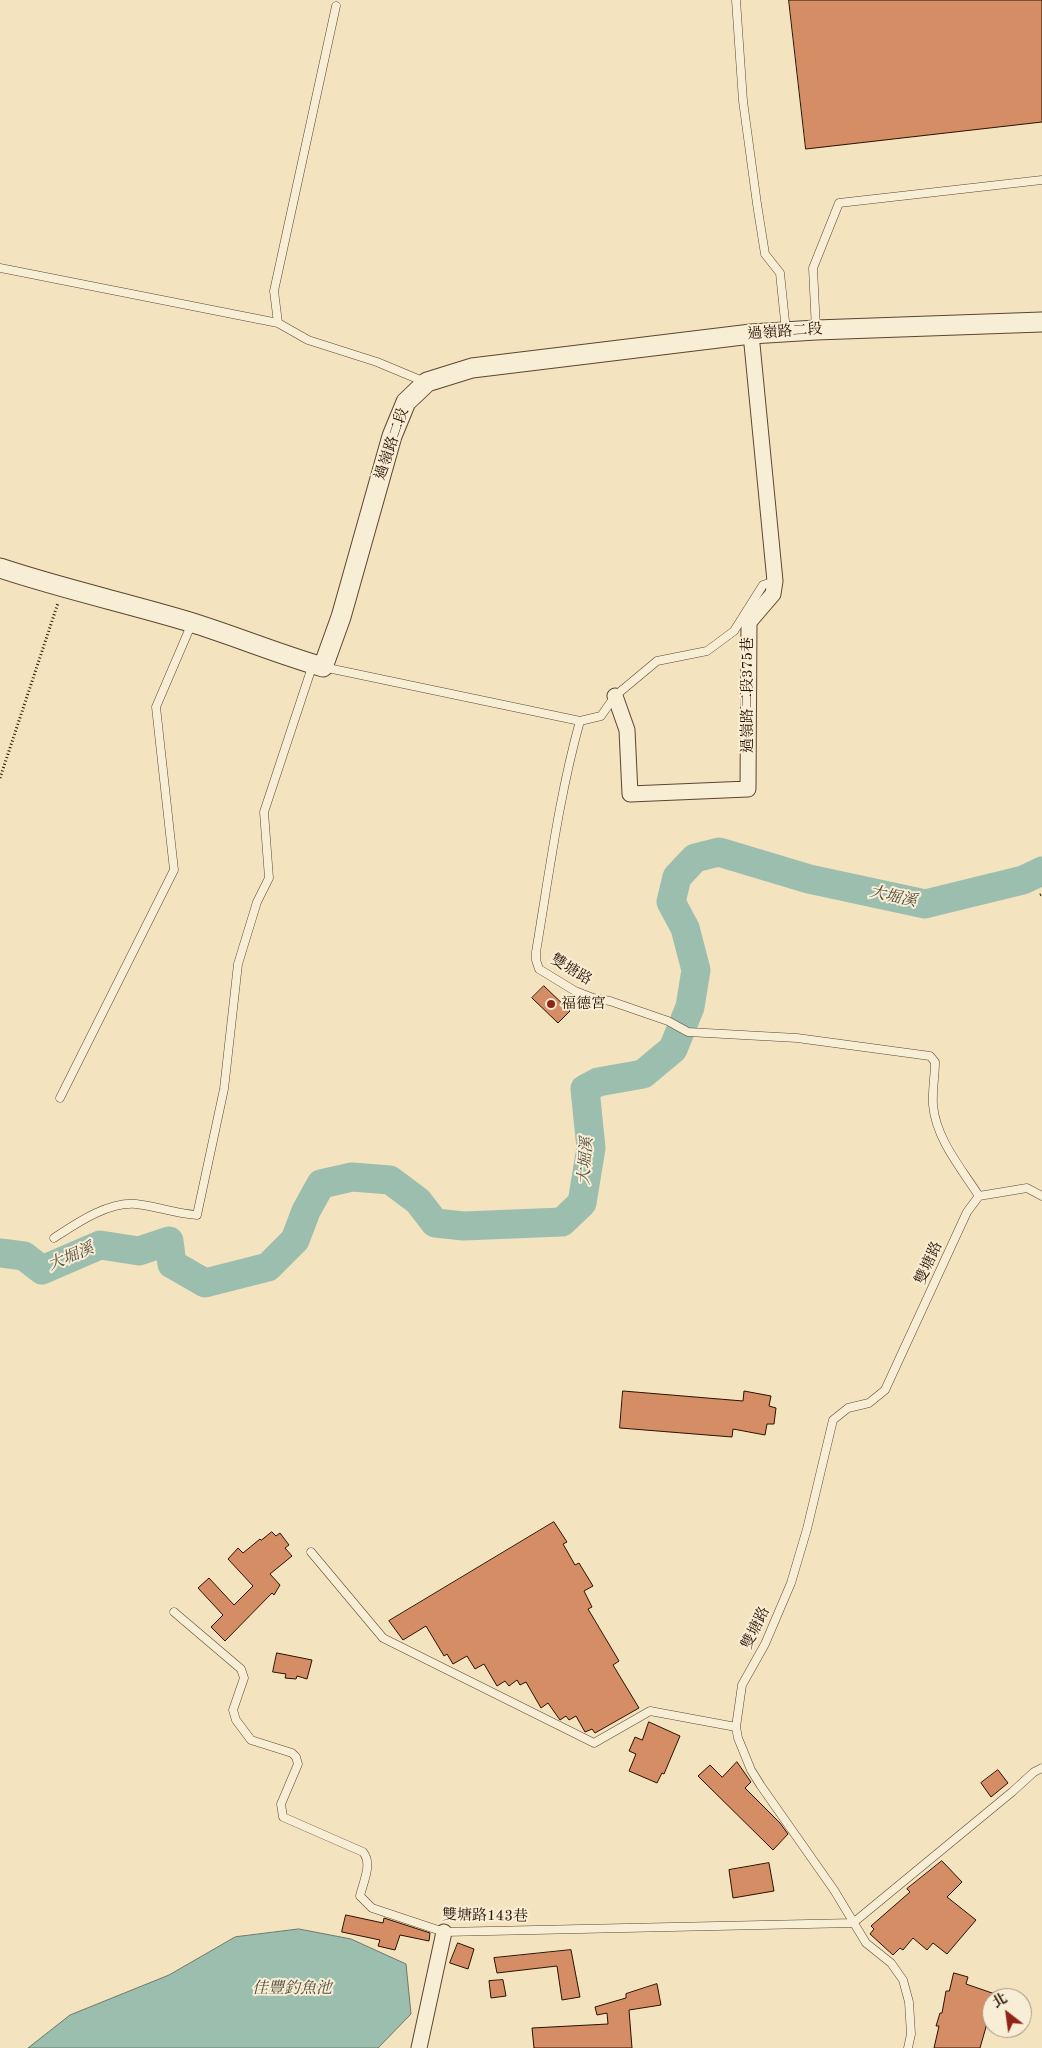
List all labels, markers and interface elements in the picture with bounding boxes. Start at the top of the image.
street label: 過嶺路二段 [747,320,823,344]
street label: 過嶺路二段 [371,406,413,482]
street label: 過嶺路二段375巷 [739,637,757,753]
water label: 大堀溪 [868,883,918,911]
street label: 雙塘路 [547,951,595,989]
place label: 福德宮 [561,995,606,1013]
marker: 福德宮 [545,998,557,1010]
water label: 大堀溪 [575,1136,597,1186]
water label: 大堀溪 [45,1239,97,1275]
street label: 雙塘路 [912,1239,946,1287]
street label: 雙塘路 [738,1604,774,1652]
street label: 雙塘路143巷 [442,1906,528,1926]
water label: 佳豐釣魚池 [252,1979,332,1999]
north arrow [982,1988,1032,2038]
text: 北 [990,1991,1010,2010]

